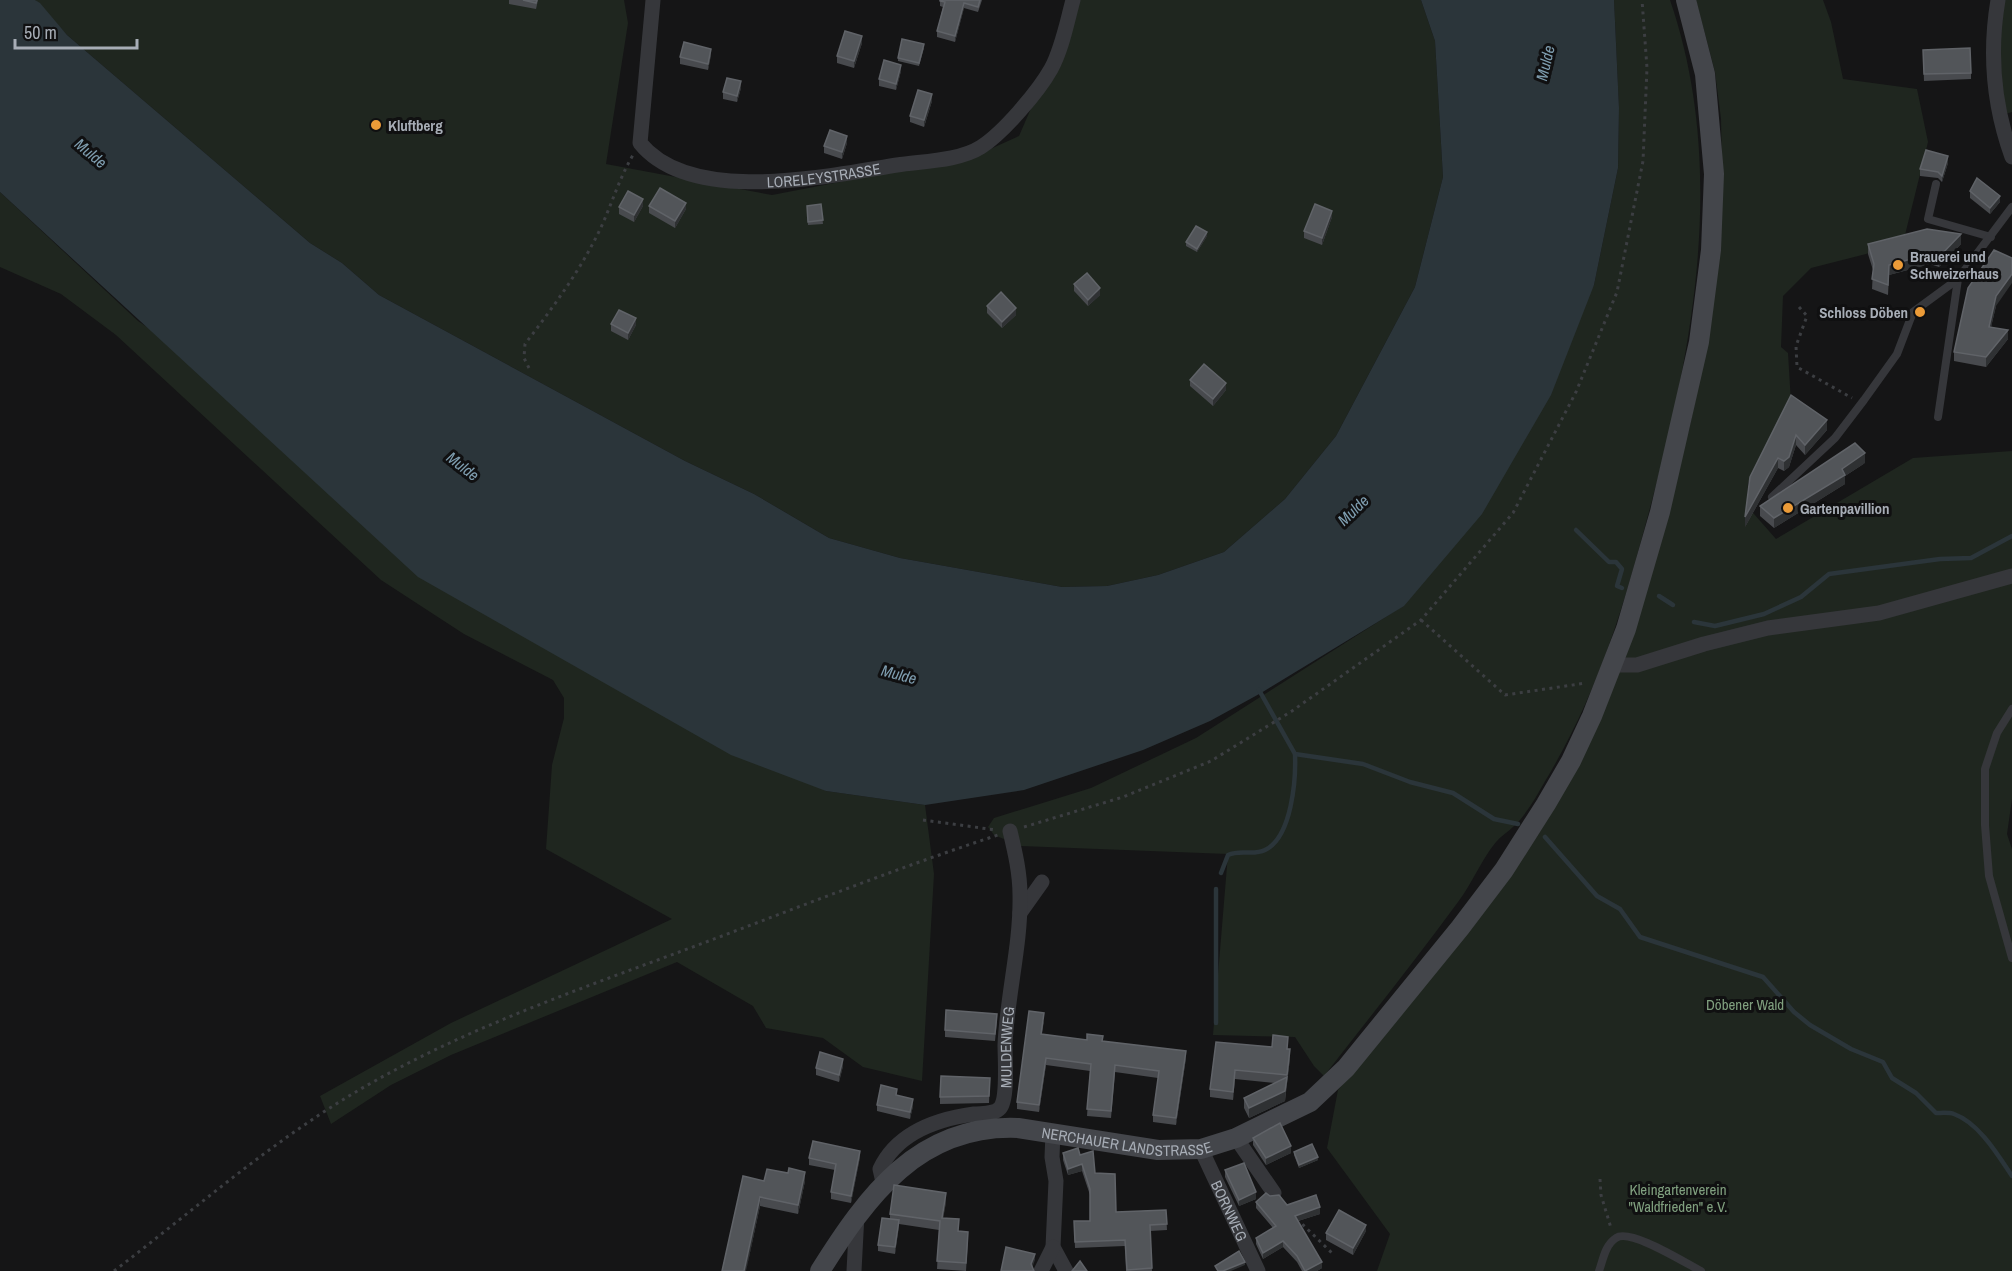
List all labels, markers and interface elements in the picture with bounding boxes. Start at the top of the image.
scale bar [15,12,136,50]
text: 50 m [24,20,57,45]
water label: Mulde [1530,43,1560,83]
place label: Kluftberg [388,115,443,136]
marker: Kluftberg [369,118,383,132]
water label: Mulde [70,133,112,173]
street label: LORELEYSTRASSE [766,157,882,192]
place label: Brauerei und Schweizerhaus [1910,246,1999,284]
marker: Brauerei und Schweizerhaus [1891,258,1905,272]
place label: Schloss Döben [1819,302,1908,323]
marker: Schloss Döben [1913,305,1927,319]
water label: Mulde [442,446,484,486]
water label: Mulde [1333,490,1373,530]
place label: Gartenpavillion [1800,498,1890,519]
marker: Gartenpavillion [1781,501,1795,515]
water label: Mulde [879,659,919,689]
park label: Döbener Wald [1706,994,1784,1015]
street label: MULDENWEG [994,1005,1019,1088]
street label: NERCHAUER LANDSTRASSE [1040,1121,1215,1161]
street label: BORNWEG [1207,1177,1253,1244]
park label: Kleingartenverein "Waldfrieden" e.V. [1629,1179,1727,1217]

